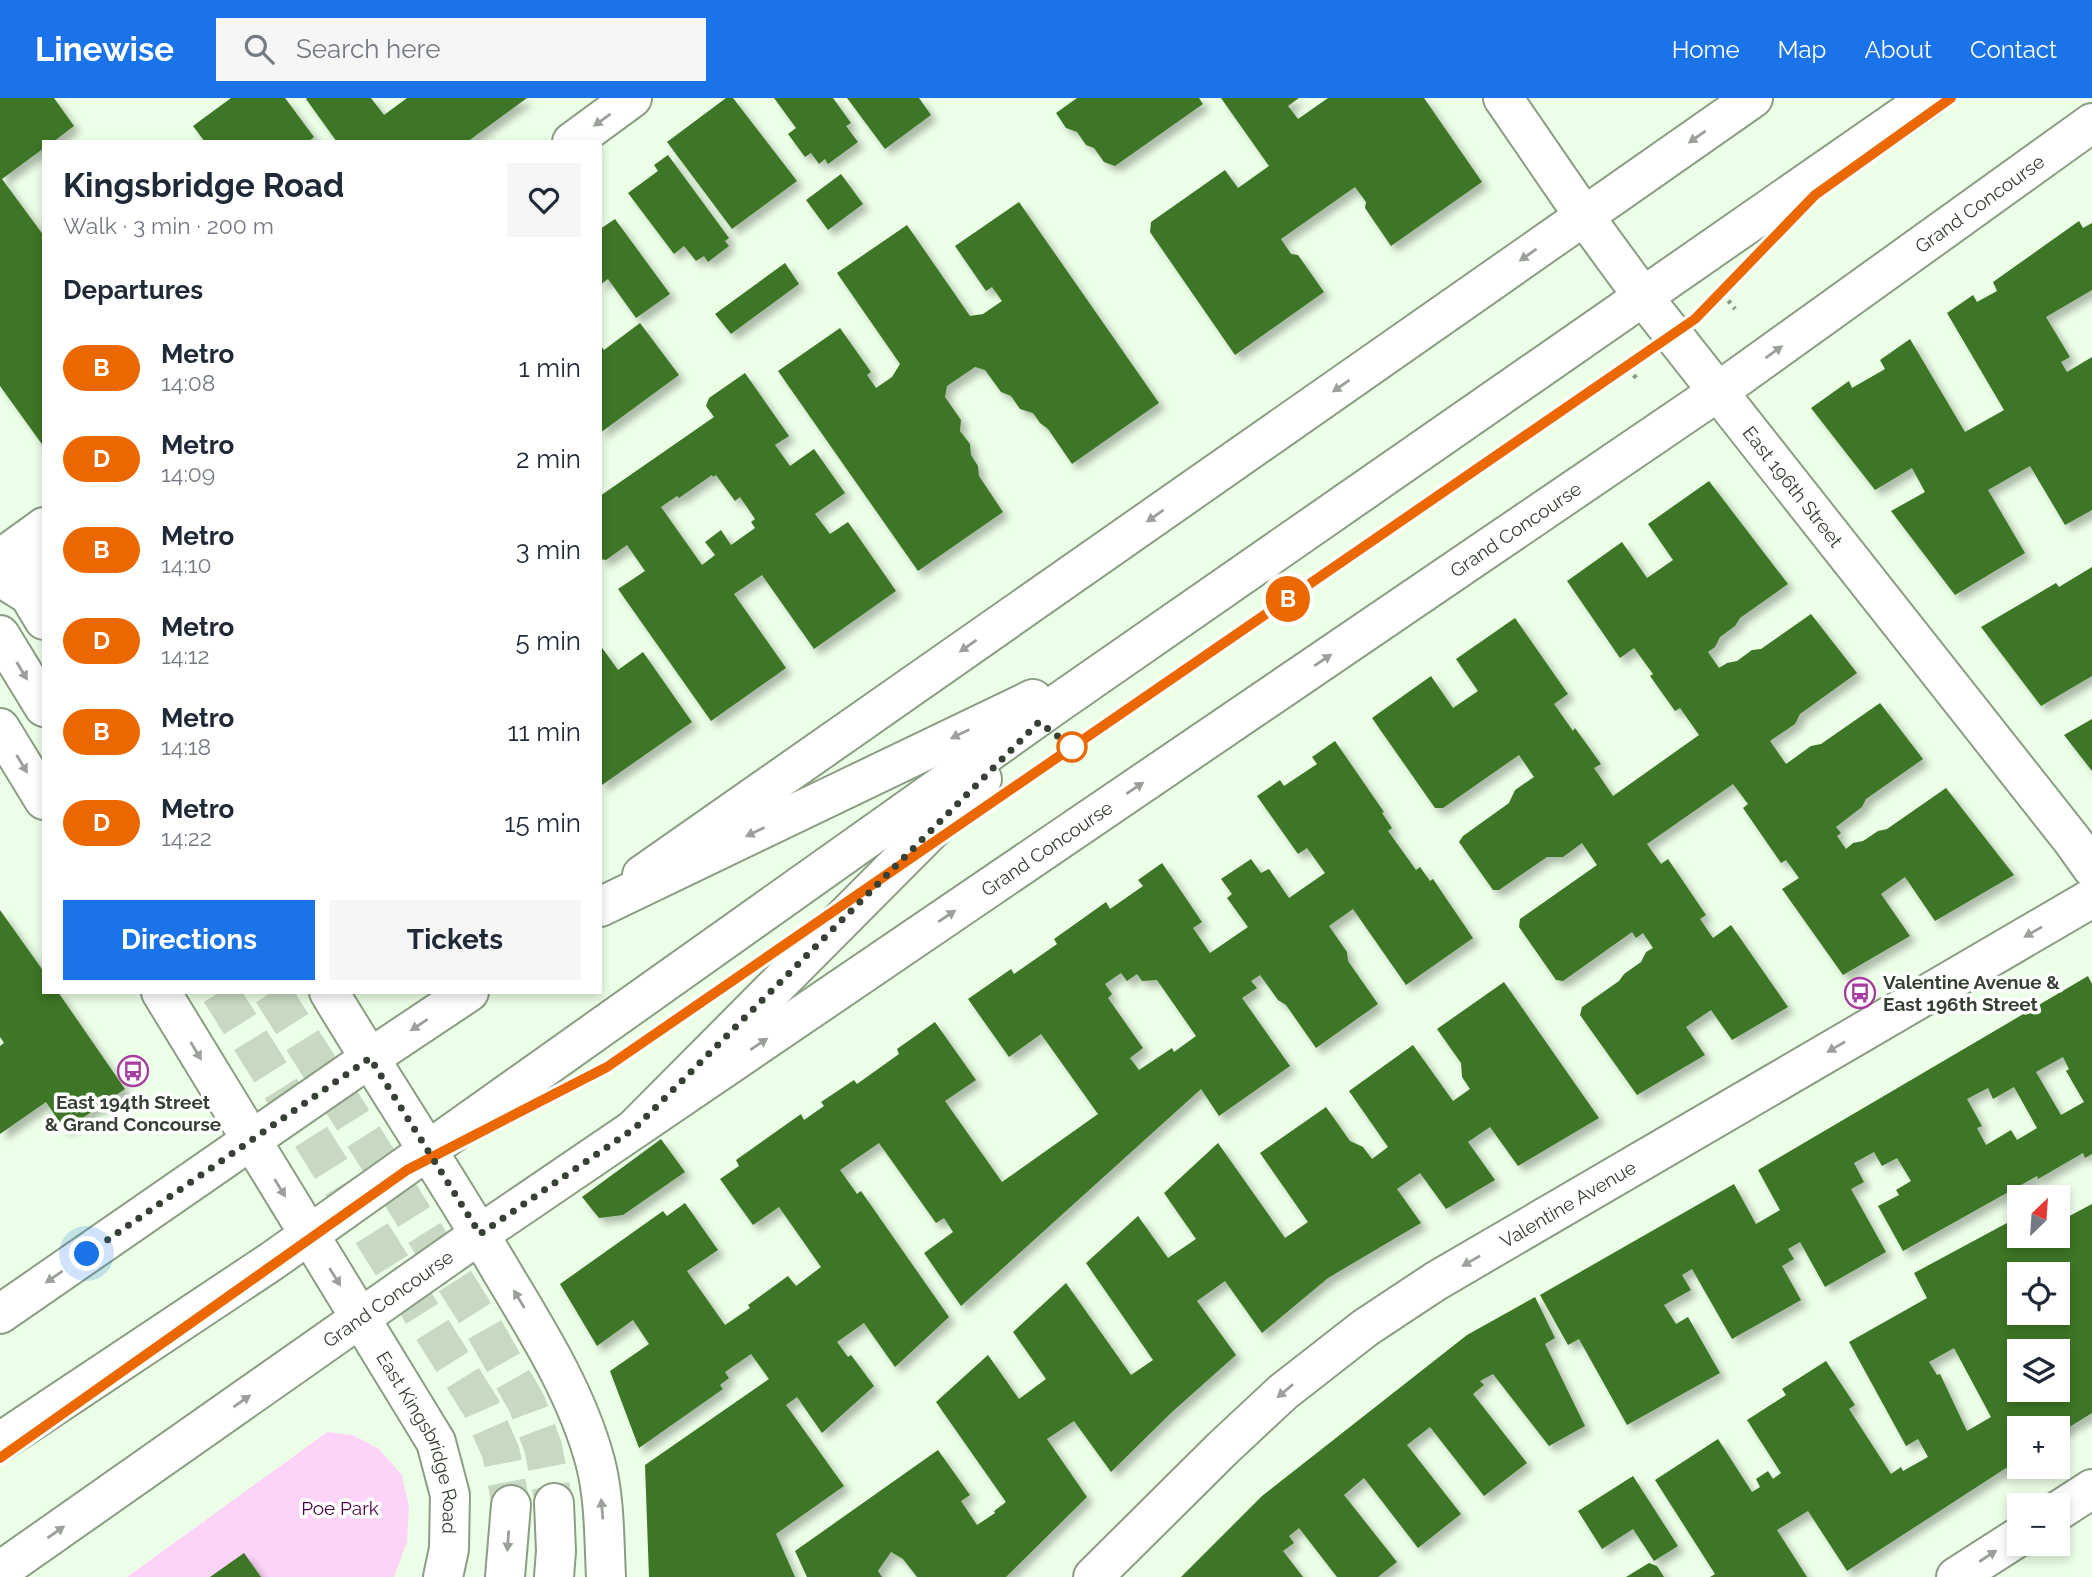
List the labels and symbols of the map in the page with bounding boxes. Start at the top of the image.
one-way arrow [593,113,611,127]
one-way arrow [1688,130,1706,144]
street label: Grand Concourse [1911,150,2048,258]
one-way arrow [1519,248,1537,262]
one-way arrow [1765,345,1783,359]
one-way arrow [1332,378,1350,392]
street label: East 196th Street [1738,422,1848,552]
street label: Grand Concourse [1446,477,1585,582]
one-way arrow [1146,509,1164,523]
line badge: B [1265,576,1311,622]
one-way arrow [959,639,977,653]
one-way arrow [1314,653,1332,667]
one-way arrow [15,661,28,680]
one-way arrow [950,728,970,739]
unlabelled marker [1057,732,1087,762]
one-way arrow [16,754,28,773]
one-way arrow [1126,781,1144,795]
street label: Grand Concourse [977,796,1117,901]
one-way arrow [745,826,765,838]
one-way arrow [938,909,956,923]
one-way arrow [2023,926,2042,939]
place label: Valentine Avenue & East 196th Street [1883,971,2060,1015]
bus stop icon: Valentine Avenue & East 196th Street [1843,976,1877,1010]
one-way arrow [409,1019,429,1032]
one-way arrow [750,1037,768,1051]
one-way arrow [190,1041,203,1060]
one-way arrow [1827,1041,1846,1053]
bus stop icon: East 194th Street & Grand Concourse [116,1054,150,1088]
place label: East 194th Street & Grand Concourse [45,1091,221,1135]
street label: Valentine Avenue [1496,1156,1640,1252]
one-way arrow [273,1178,286,1197]
north arrow [2007,1185,2070,1248]
your location [69,1236,104,1271]
street label: Grand Concourse [319,1245,457,1352]
one-way arrow [1461,1255,1480,1267]
one-way arrow [328,1267,341,1286]
one-way arrow [45,1270,63,1284]
one-way arrow [513,1290,525,1309]
street label: East Kingsbridge Road [372,1347,462,1534]
one-way arrow [1276,1383,1293,1398]
one-way arrow [233,1394,251,1408]
park label: Poe Park [301,1497,379,1519]
one-way arrow [596,1498,607,1520]
one-way arrow [47,1525,65,1539]
one-way arrow [503,1531,514,1553]
one-way arrow [1978,1550,1997,1563]

